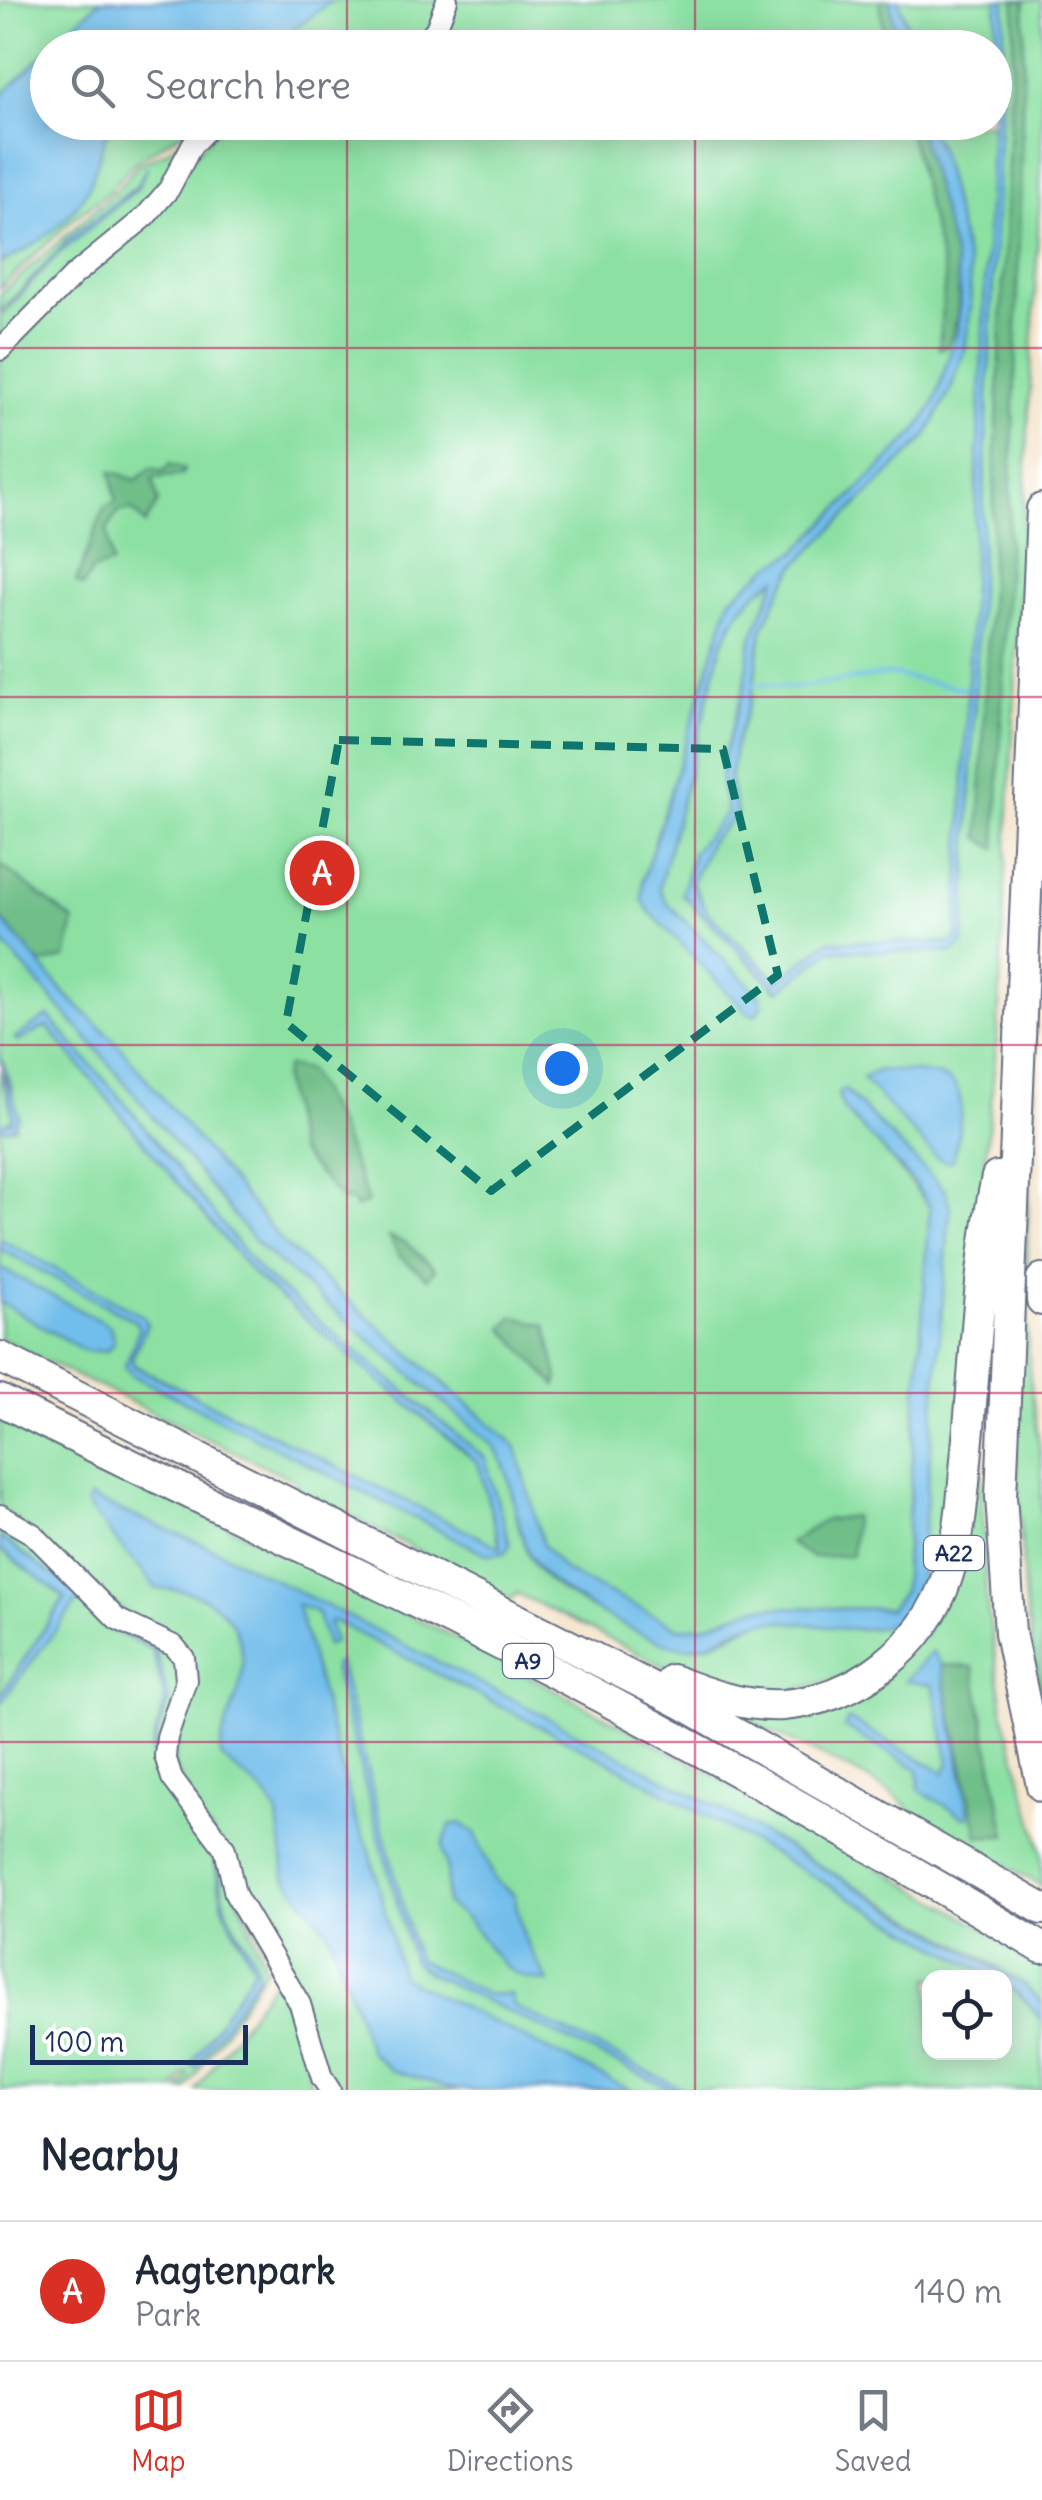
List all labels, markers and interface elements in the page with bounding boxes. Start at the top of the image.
search box [30,30,1012,140]
icon: search [65,58,120,113]
text: Search here [145,62,351,109]
pin: A [290,836,354,910]
your location [537,1043,588,1094]
road number: A22 [924,1536,984,1570]
road number: A9 [503,1644,553,1678]
map controls [922,1970,1012,2060]
button: locate [922,1970,1012,2060]
scale bar [30,2020,248,2064]
text: 100 m [45,2024,124,2060]
text: Nearby [40,2129,179,2181]
text: Aagtenpark [135,2247,335,2294]
text: A [62,2271,83,2312]
text: 140 m [914,2271,1002,2312]
text: Park [135,2294,201,2335]
tab: Map [131,2383,186,2479]
tab: Directions [447,2383,573,2479]
tab: Saved [835,2383,911,2479]

